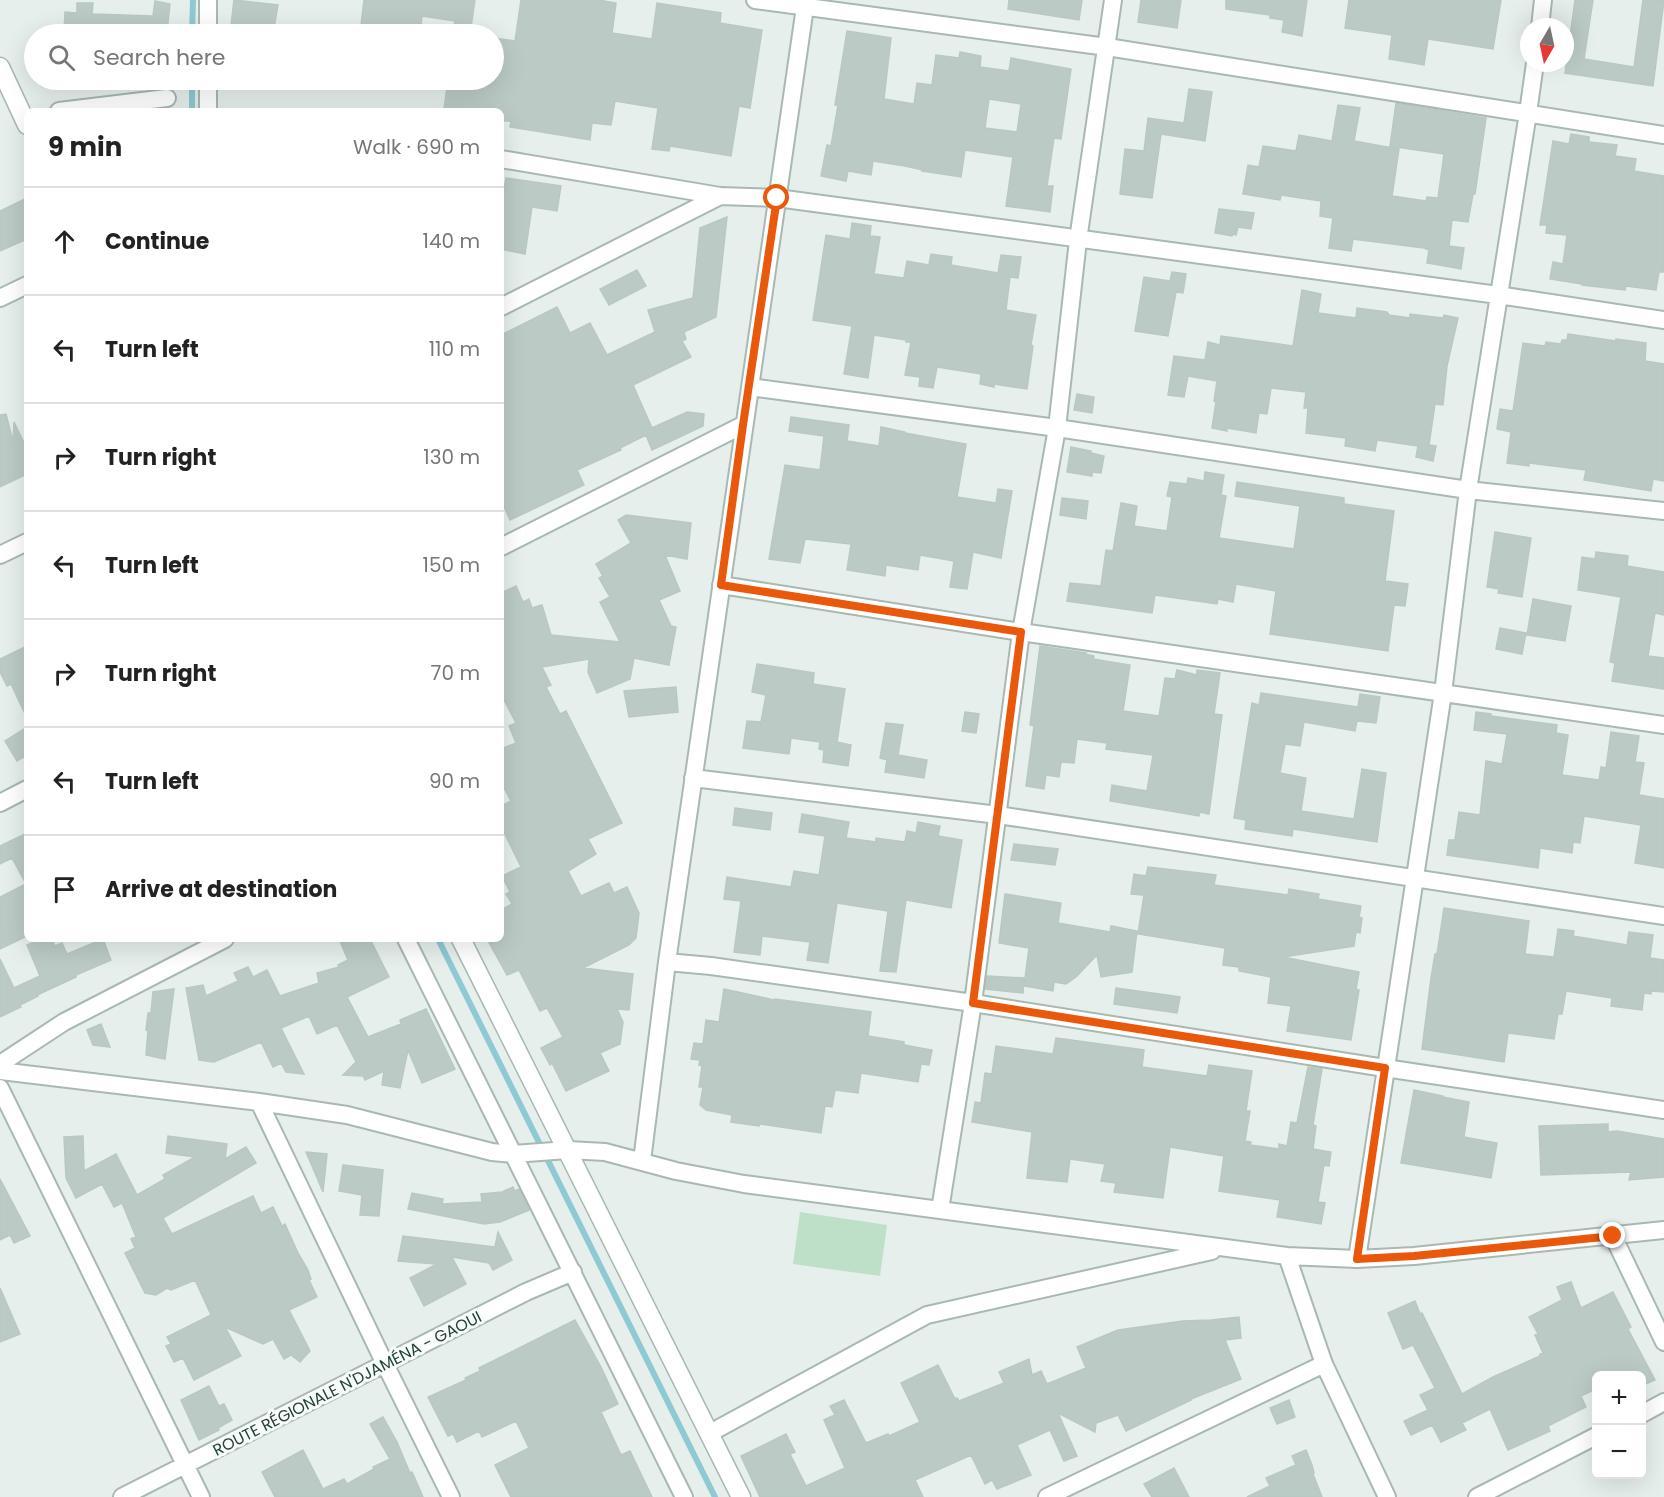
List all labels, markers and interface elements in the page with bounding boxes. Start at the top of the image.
north arrow [1520,18,1574,72]
search box [24,24,504,90]
icon: search [45,41,78,74]
text: Search here [93,42,226,73]
text: 9 min [48,129,122,165]
text: Walk · 690 m [353,133,480,161]
route start [763,184,789,210]
icon: ahead [48,225,81,258]
text: Continue [105,226,209,257]
text: 140 m [423,227,480,255]
icon: left [48,333,81,366]
text: Turn left [105,334,199,365]
text: 110 m [429,335,480,363]
icon: right [48,441,81,474]
text: Turn right [105,442,216,473]
text: 130 m [423,443,480,471]
icon: left [48,549,81,582]
text: Turn left [105,550,199,581]
text: 150 m [423,551,480,579]
icon: right [48,657,81,690]
text: Turn right [105,658,216,689]
text: 70 m [431,659,480,687]
icon: left [48,765,81,798]
text: Turn left [105,766,199,797]
text: 90 m [429,767,480,795]
icon: arrive [48,873,81,906]
text: Arrive at destination [105,874,337,905]
route end [1599,1222,1625,1248]
street label: ROUTE RÉGIONALE N'DJAMÉNA - GAOUI [209,1305,486,1462]
map controls [1592,1371,1646,1479]
button: + [1592,1371,1646,1425]
button: − [1592,1425,1646,1479]

